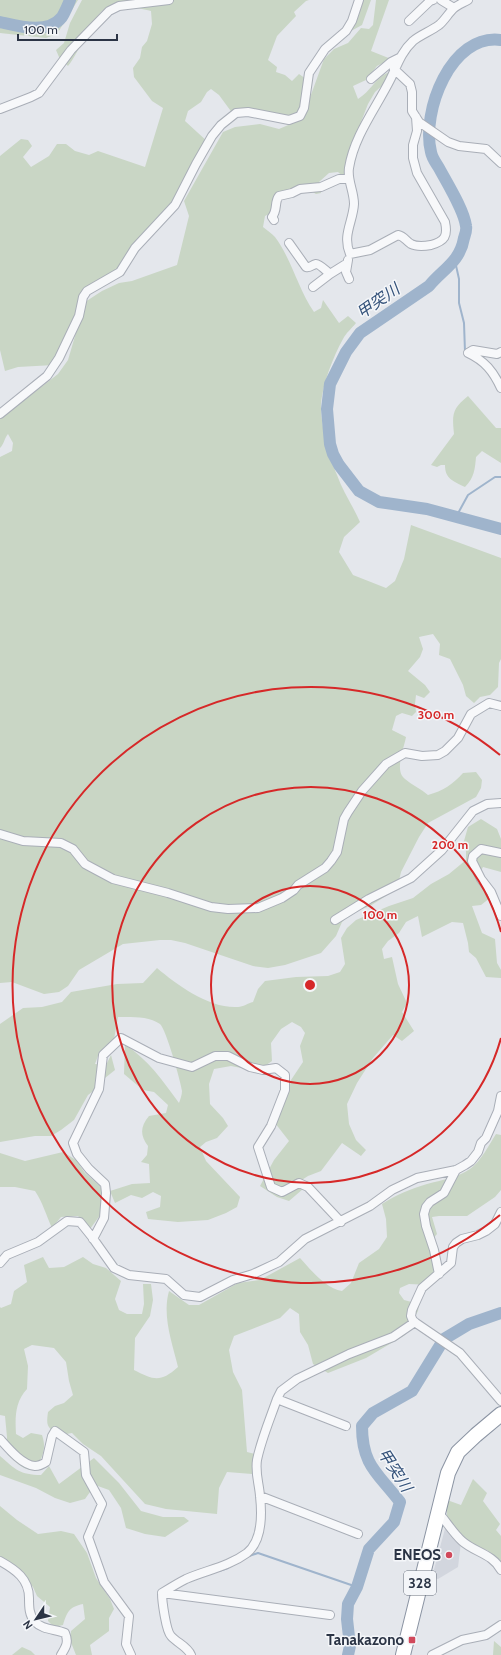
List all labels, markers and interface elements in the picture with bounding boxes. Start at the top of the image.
scale bar [18,16,117,42]
text: 100 m [24,22,58,37]
water label: 甲突川 [353,278,405,323]
text: 300 m [418,707,454,722]
text: 200 m [432,837,468,852]
text: 100 m [363,907,397,922]
centre of rings [303,978,317,992]
water label: 甲突川 [374,1445,417,1497]
place label: ENEOS [393,1546,441,1564]
marker: ENEOS [444,1550,454,1560]
road number: 328 [404,1571,436,1595]
north arrow [16,1599,56,1639]
text: N [20,1618,36,1632]
place label: Tanakazono [326,1631,404,1649]
marker: Tanakazono [407,1635,417,1645]

